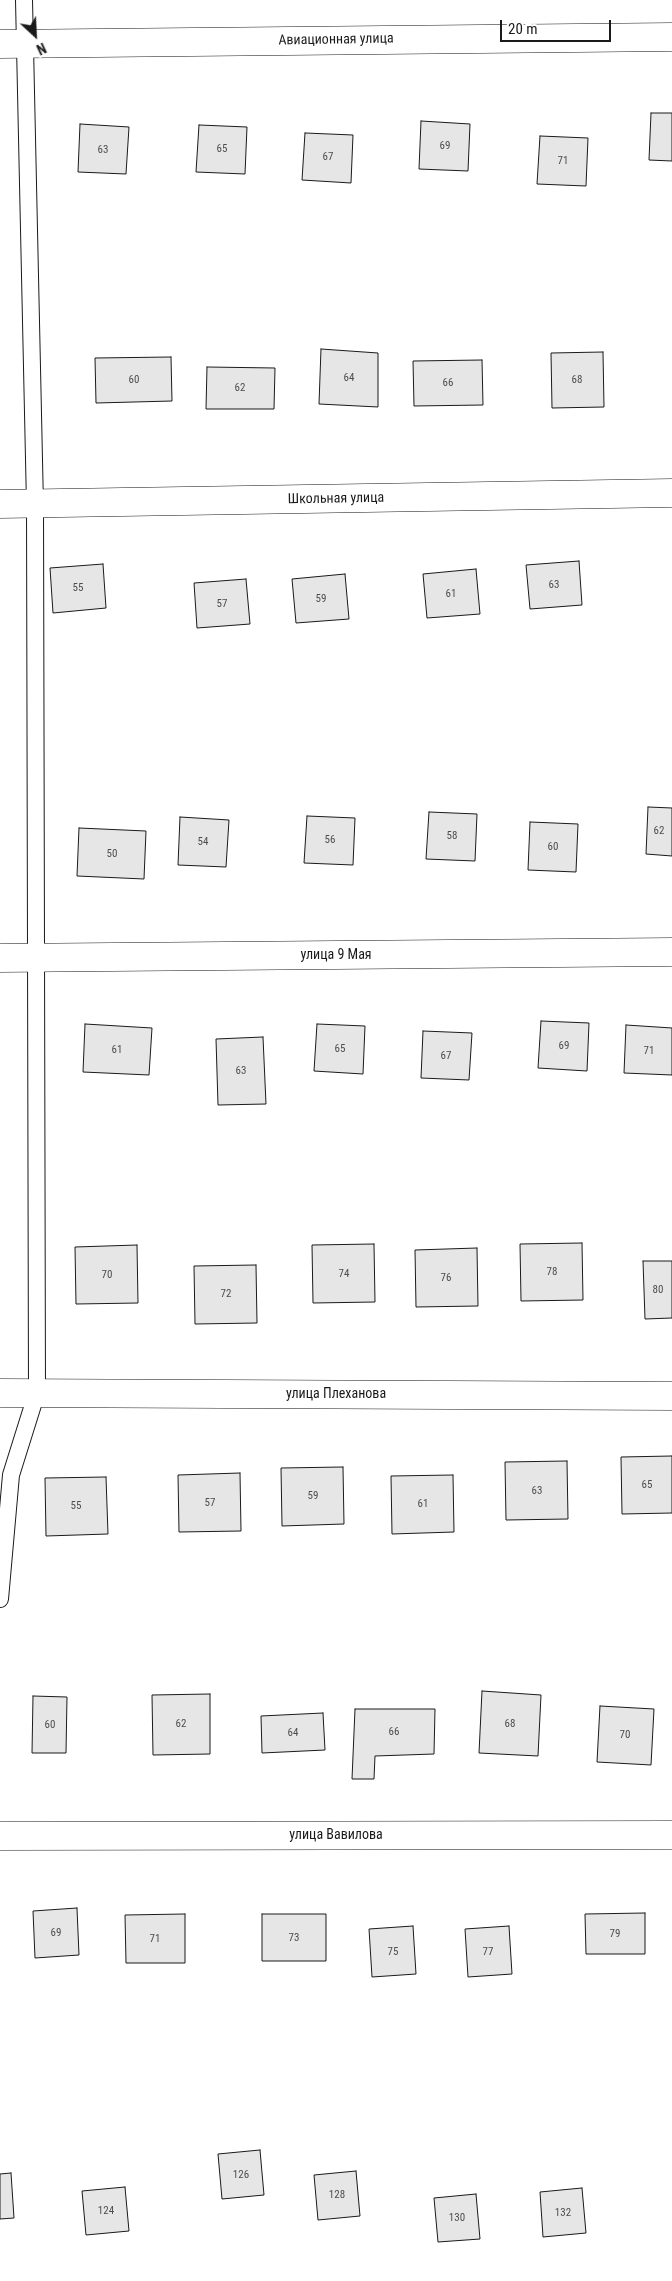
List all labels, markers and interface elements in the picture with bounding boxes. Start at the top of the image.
north arrow [10,10,60,60]
scale bar [502,10,613,42]
text: 20 m [508,20,538,38]
street label: Авиационная улица [278,31,394,49]
text: N [34,40,49,58]
house number: 69 [440,139,450,153]
house number: 65 [217,142,227,156]
house number: 63 [98,143,108,157]
house number: 67 [323,150,333,164]
house number: 71 [558,154,568,168]
house number: 64 [344,371,354,385]
house number: 60 [129,373,139,387]
house number: 68 [572,373,582,387]
house number: 66 [443,376,453,390]
house number: 62 [235,381,245,395]
street label: Школьная улица [288,490,384,508]
house number: 63 [549,578,559,592]
house number: 55 [73,581,83,595]
house number: 61 [446,587,456,601]
house number: 59 [316,592,326,606]
house number: 57 [217,597,227,611]
house number: 62 [654,824,664,838]
house number: 58 [447,829,457,843]
house number: 56 [325,833,335,847]
house number: 54 [198,835,208,849]
house number: 60 [548,840,558,854]
house number: 50 [107,847,117,861]
street label: улица 9 Мая [300,947,372,963]
house number: 69 [559,1039,569,1053]
house number: 65 [335,1042,345,1056]
house number: 61 [112,1043,122,1057]
house number: 71 [644,1044,654,1058]
house number: 67 [441,1049,451,1063]
house number: 63 [236,1064,246,1078]
house number: 78 [547,1265,557,1279]
house number: 74 [339,1267,349,1281]
house number: 70 [102,1268,112,1282]
house number: 76 [441,1271,451,1285]
house number: 80 [653,1283,663,1297]
house number: 72 [221,1287,231,1301]
street label: улица Плеханова [286,1386,386,1402]
house number: 65 [642,1478,652,1492]
house number: 63 [532,1484,542,1498]
house number: 59 [308,1489,318,1503]
house number: 57 [205,1496,215,1510]
house number: 61 [418,1497,428,1511]
house number: 55 [71,1499,81,1513]
house number: 62 [176,1717,186,1731]
house number: 68 [505,1717,515,1731]
house number: 60 [45,1718,55,1732]
house number: 66 [389,1725,399,1739]
house number: 64 [288,1726,298,1740]
house number: 70 [620,1728,630,1742]
street label: улица Вавилова [289,1827,383,1843]
house number: 69 [51,1926,61,1940]
house number: 79 [610,1927,620,1941]
house number: 73 [289,1931,299,1945]
house number: 71 [150,1932,160,1946]
house number: 75 [388,1945,398,1959]
house number: 77 [483,1945,493,1959]
house number: 126 [233,2168,249,2182]
house number: 128 [329,2188,345,2202]
house number: 124 [98,2204,114,2218]
house number: 132 [555,2206,571,2220]
house number: 130 [449,2211,465,2225]

